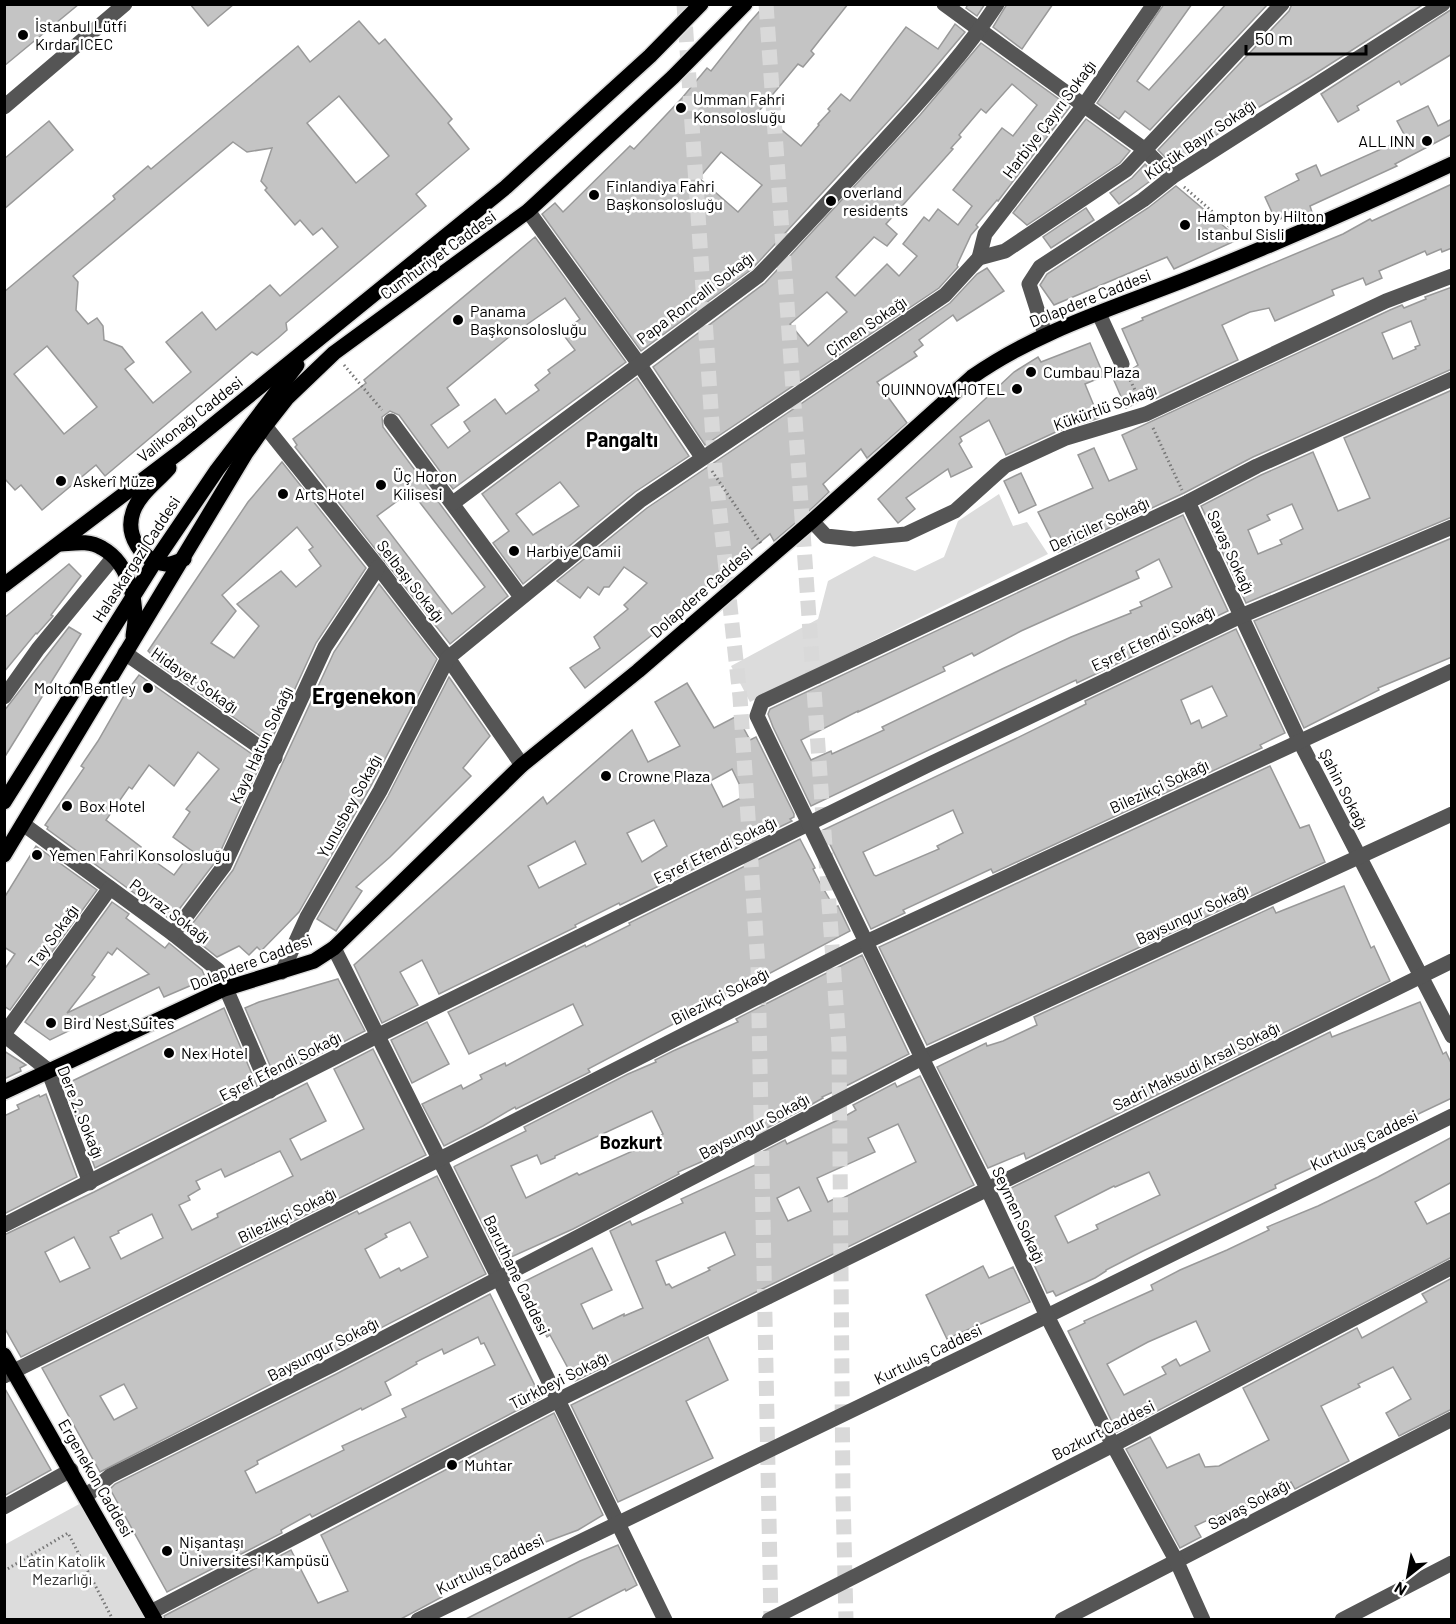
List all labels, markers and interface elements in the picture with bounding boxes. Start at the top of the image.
place label: İstanbul Lütfi Kırdar ICEC [35,16,127,53]
scale bar [1246,18,1366,56]
text: 50 m [1255,27,1293,49]
marker: İstanbul Lütfi Kırdar ICEC [16,28,30,42]
street label: Harbiye Çayırı Sokağı [998,56,1099,182]
place label: Umman Fahri Konsolosluğu [693,89,786,126]
street label: Küçük Bayır Sokağı [1140,94,1259,183]
marker: Umman Fahri Konsolosluğu [674,101,688,115]
place label: ALL INN [1358,131,1415,150]
marker: ALL INN [1420,134,1434,148]
place label: Finlandiya Fahri Başkonsolosluğu [606,176,723,213]
place label: overland residents [843,182,908,219]
marker: Finlandiya Fahri Başkonsolosluğu [587,188,601,202]
marker: overland residents [824,194,838,208]
street label: Cumhuriyet Caddesi [376,206,499,303]
place label: Hampton by Hilton Istanbul Sisli [1197,206,1324,243]
marker: Hampton by Hilton Istanbul Sisli [1178,218,1192,232]
street label: Papa Roncalli Sokağı [632,247,757,348]
street label: Dolapdere Caddesi [1026,265,1153,331]
street label: Çimen Sokağı [822,292,910,360]
place label: Panama Başkonsolosluğu [470,301,587,338]
marker: Panama Başkonsolosluğu [451,313,465,327]
place label: Cumbau Plaza [1043,362,1140,381]
marker: Cumbau Plaza [1024,365,1038,379]
street label: Valikonağı Caddesi [133,372,246,466]
place label: QUINNOVA HOTEL [881,379,1005,398]
street label: Kükürtlü Sokağı [1051,379,1159,434]
marker: QUINNOVA HOTEL [1010,382,1024,396]
district label: Pangaltı [586,427,658,451]
place label: Üç Horon Kilisesi [393,466,457,503]
place label: Askerî Müze [73,471,155,490]
marker: Askerî Müze [54,474,68,488]
marker: Üç Horon Kilisesi [374,478,388,492]
place label: Arts Hotel [295,484,364,503]
marker: Arts Hotel [276,487,290,501]
street label: Halaskargazi Caddesi [88,492,183,625]
street label: Dericiler Sokağı [1046,492,1152,555]
street label: Savaş Sokağı [1204,507,1259,597]
street label: Selbaşı Sokağı [373,536,449,626]
place label: Harbiye Camii [526,541,621,560]
street label: Dolapdere Caddesi [646,542,756,641]
marker: Harbiye Camii [507,544,521,558]
street label: Eşref Efendi Sokağı [1088,601,1218,675]
street label: Hidayet Sokağı [148,643,242,717]
place label: Molton Bentley [34,678,137,697]
marker: Molton Bentley [141,681,155,695]
district label: Ergenekon [312,682,416,708]
street label: Kaya Hatun Sokağı [225,683,296,806]
street label: Şahin Sokağı [1316,745,1373,832]
street label: Yunusbey Sokağı [312,751,385,861]
street label: Bilezikçi Sokağı [1106,754,1211,817]
place label: Crowne Plaza [618,766,710,785]
marker: Crowne Plaza [599,769,613,783]
place label: Box Hotel [79,796,145,815]
marker: Box Hotel [60,799,74,813]
street label: Eşref Efendi Sokağı [650,812,779,888]
place label: Yemen Fahri Konsolosluğu [49,845,230,864]
marker: Yemen Fahri Konsolosluğu [30,848,44,862]
street label: Poyraz Sokağı [127,874,214,947]
street label: Baysungur Sokağı [1132,879,1251,948]
street label: Tay Sokağı [23,900,82,971]
street label: Dolapdere Caddesi [187,929,315,994]
street label: Bilezikçi Sokağı [668,963,772,1028]
place label: Bird Nest Suites [63,1013,174,1032]
marker: Bird Nest Suites [44,1016,58,1030]
street label: Sadri Maksudi Arsal Sokağı [1109,1017,1282,1114]
street label: Eşref Efendi Sokağı [216,1027,344,1104]
place label: Nex Hotel [181,1043,248,1062]
marker: Nex Hotel [162,1046,176,1060]
street label: Dere 2. Sokağı [54,1063,109,1161]
street label: Baysungur Sokağı [695,1089,812,1163]
street label: Kurtuluş Caddesi [1307,1105,1421,1174]
district label: Bozkurt [600,1131,663,1153]
street label: Seymen Sokağı [989,1163,1050,1266]
street label: Bilezikçi Sokağı [235,1183,339,1247]
street label: Baruthane Caddesi [480,1212,555,1338]
street label: Baysungur Sokağı [264,1312,381,1385]
street label: Kurtuluş Caddesi [871,1319,985,1388]
street label: Türkbeyi Sokağı [506,1346,611,1413]
street label: Bozkurt Caddesi [1048,1395,1157,1464]
street label: Ergenekon Caddesi [55,1415,138,1540]
place label: Muhtar [464,1455,513,1474]
marker: Muhtar [445,1458,459,1472]
street label: Savaş Sokağı [1205,1474,1293,1533]
street label: Kurtuluş Caddesi [433,1529,547,1598]
place label: Nişantaşı Üniversitesi Kampüsü [179,1532,329,1569]
marker: Nişantaşı Üniversitesi Kampüsü [160,1544,174,1558]
north arrow [1378,1546,1438,1606]
park label: Latin Katolik Mezarlığı [19,1551,105,1588]
text: N [1391,1578,1409,1600]

